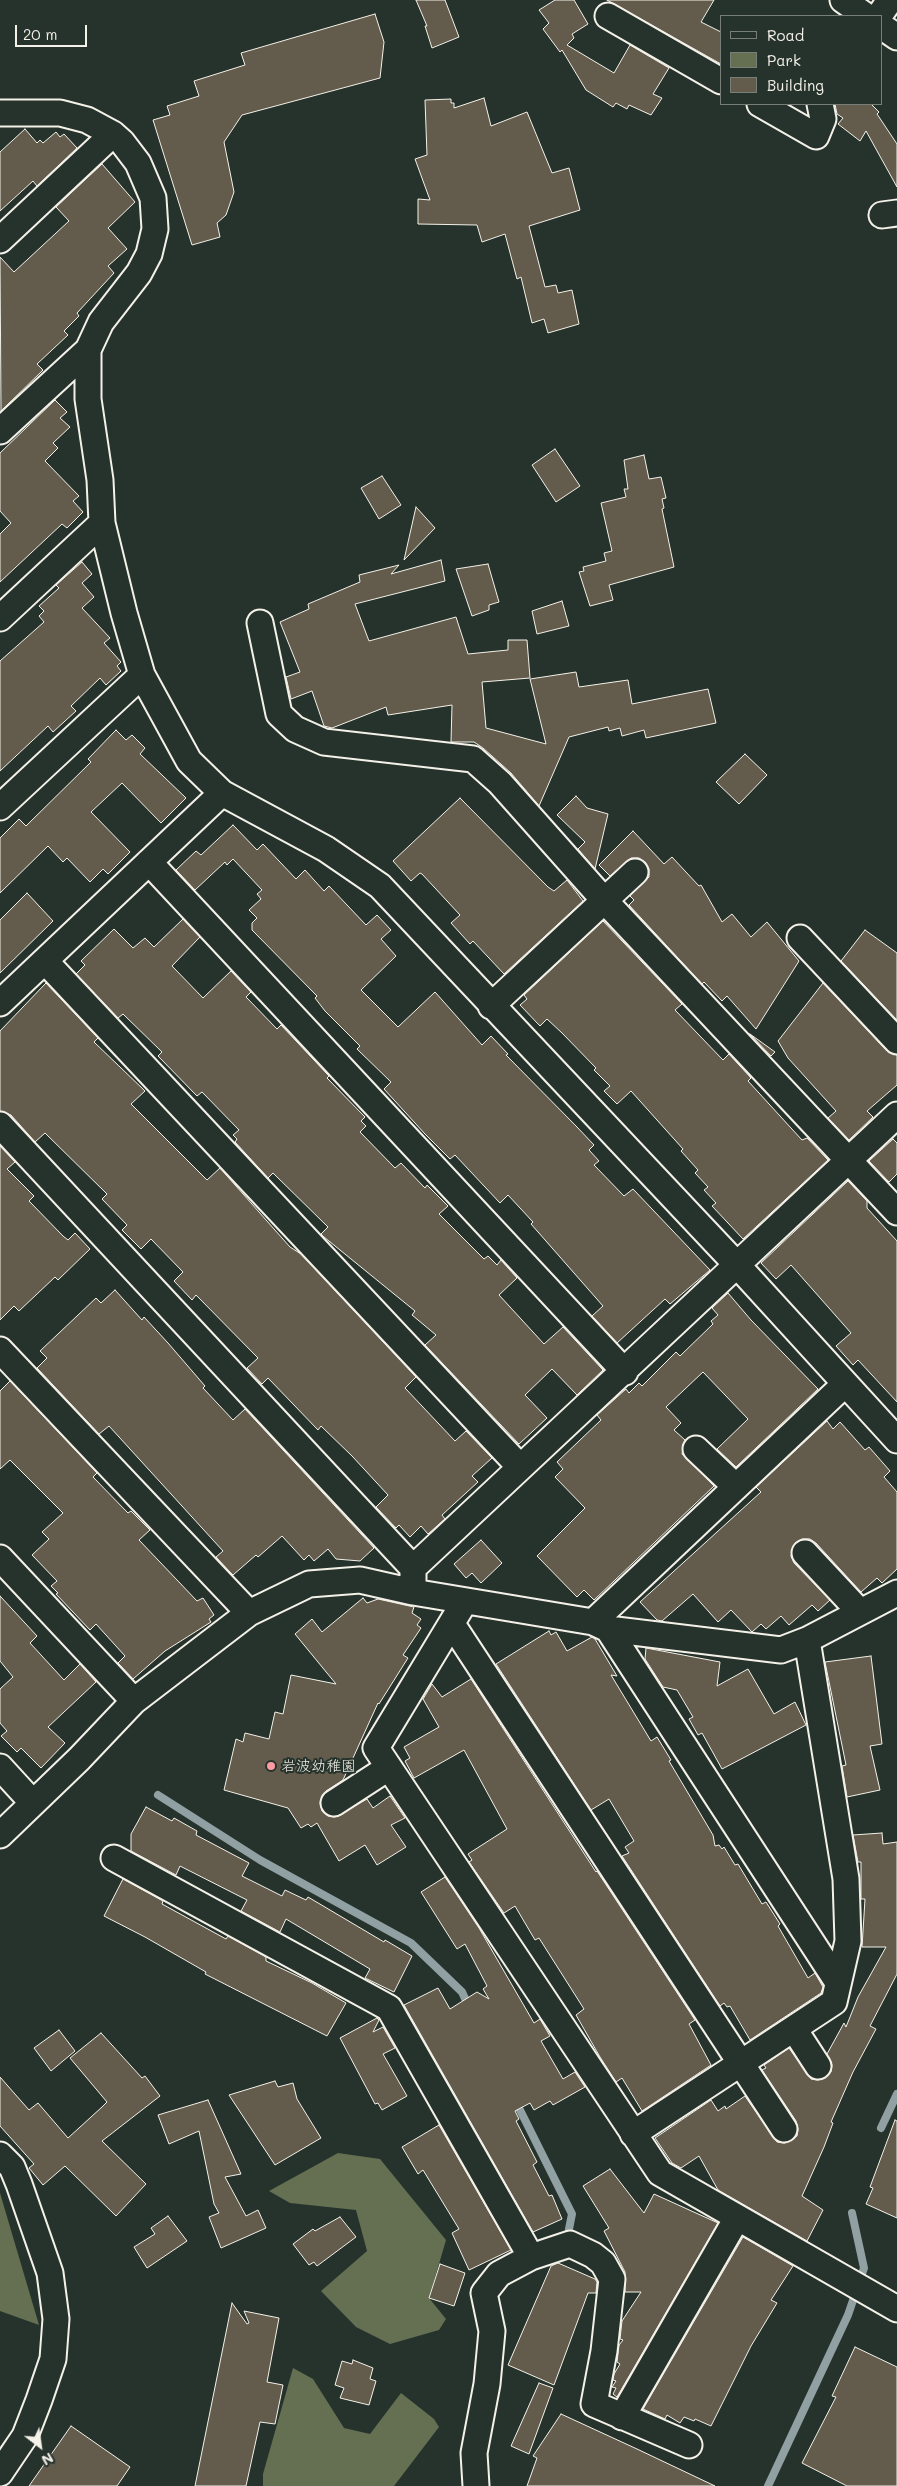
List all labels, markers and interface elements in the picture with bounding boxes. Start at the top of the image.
scale bar [18,15,90,47]
legend [720,15,882,105]
text: 20 m [23,24,57,44]
text: Road [767,25,804,45]
text: Park [767,50,801,70]
text: Building [767,75,824,95]
place label: 岩波幼稚園 [281,1757,356,1775]
marker: 岩波幼稚園 [265,1760,277,1772]
north arrow [15,2421,65,2471]
text: N [38,2449,57,2470]

